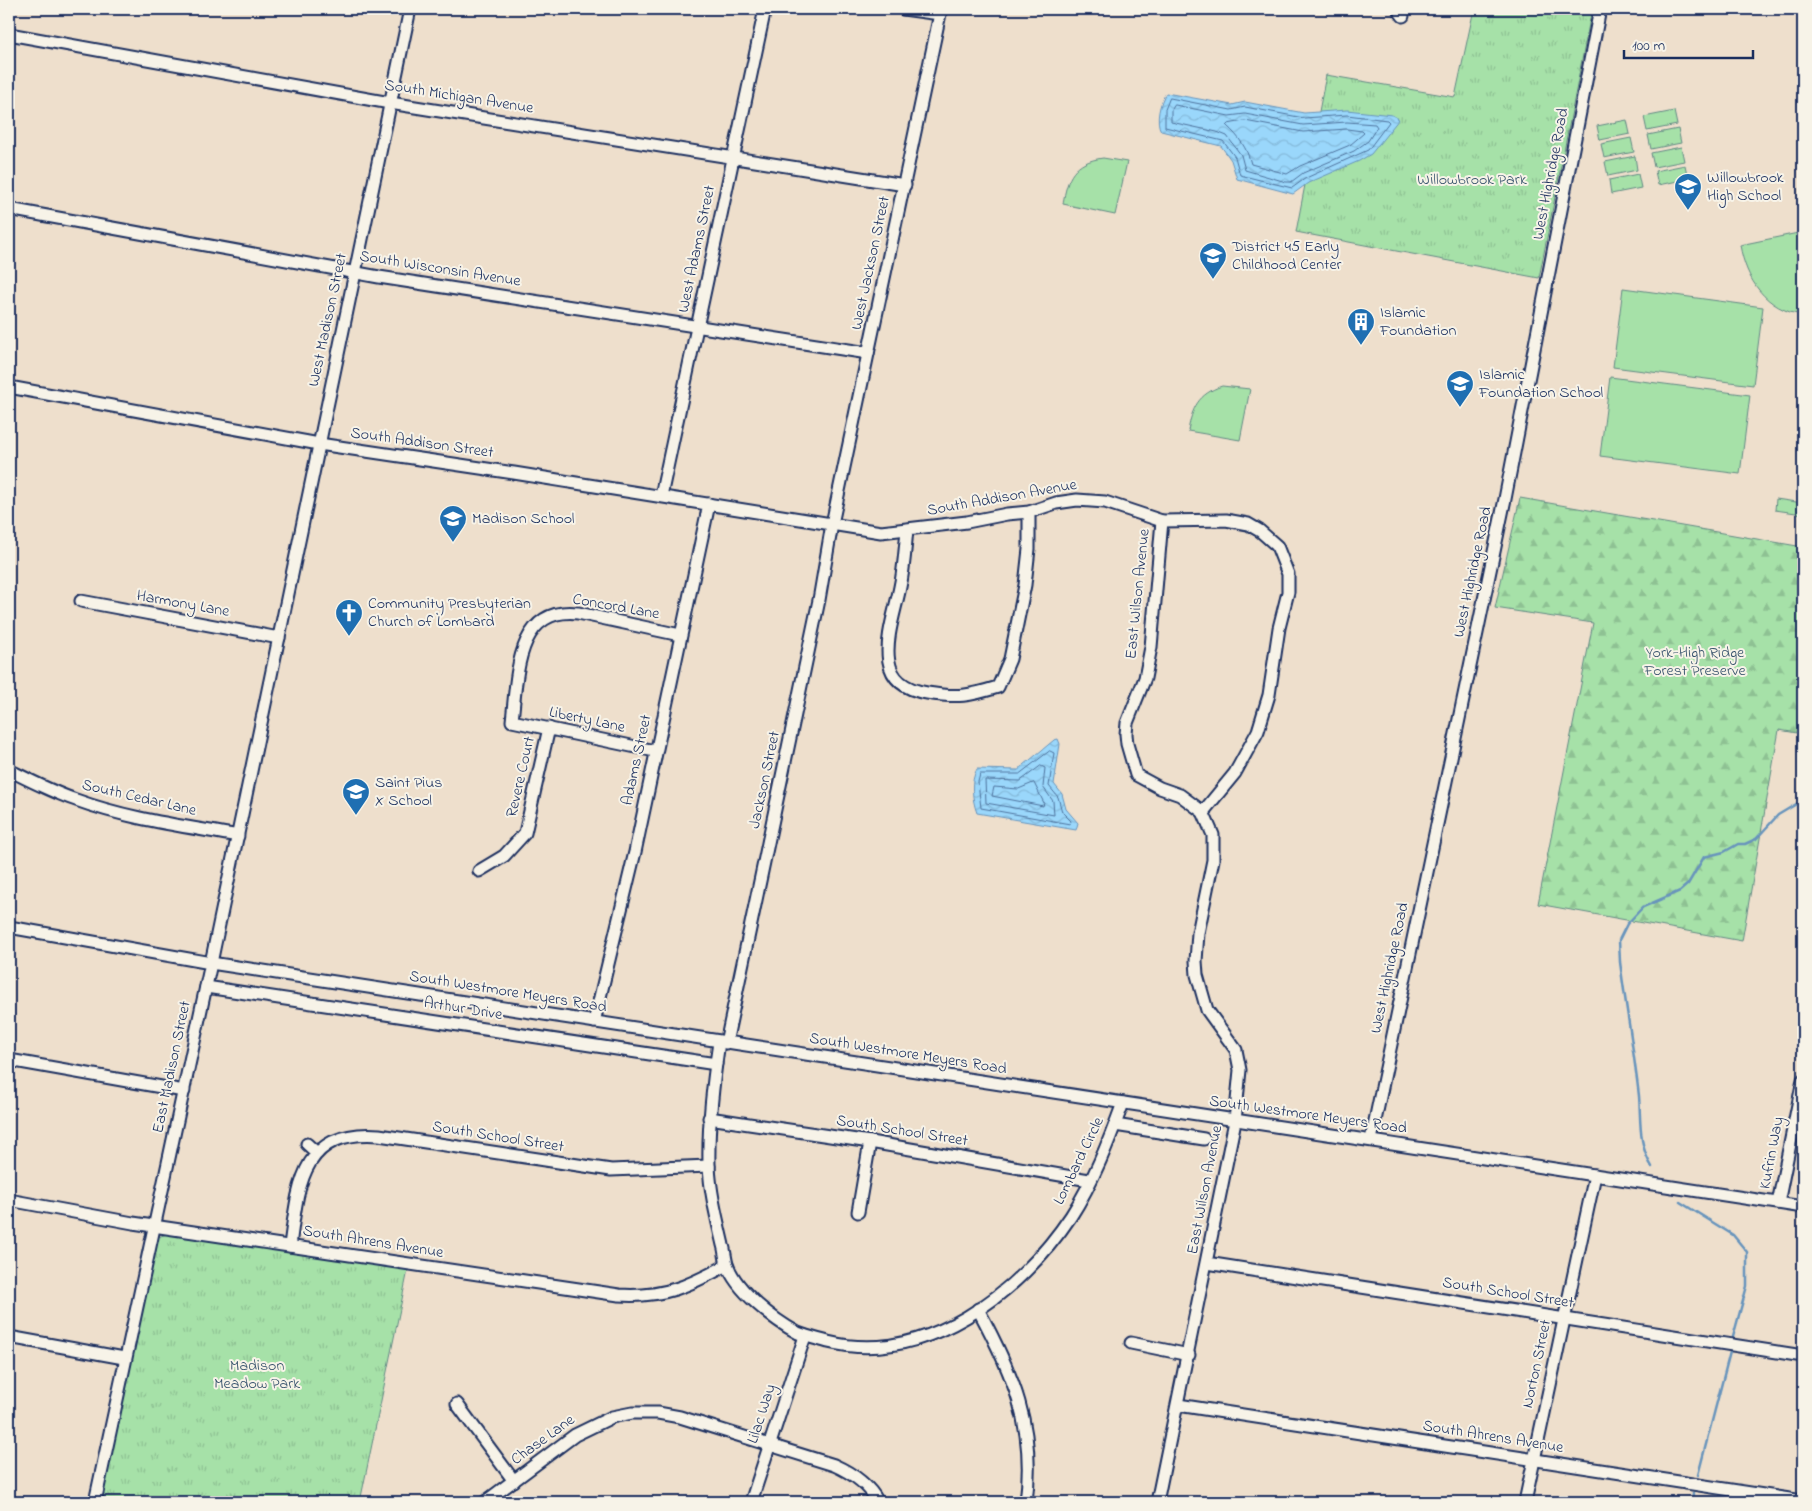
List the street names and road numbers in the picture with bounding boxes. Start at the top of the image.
street label: South Michigan Avenue [383,73,536,121]
street label: West Highridge Road [1526,106,1576,242]
street label: West Adams Street [672,183,722,315]
street label: West Jackson Street [845,193,897,332]
street label: South Wisconsin Avenue [358,244,523,294]
street label: West Madison Street [302,250,354,389]
street label: South Addison Street [349,421,496,465]
street label: South Addison Avenue [925,473,1080,523]
street label: West Highridge Road [1447,504,1499,640]
street label: East Wilson Avenue [1119,527,1157,660]
street label: Harmony Lane [135,584,232,624]
street label: Concord Lane [571,588,662,627]
street label: Liberty Lane [547,700,628,740]
street label: Adams Street [616,712,658,808]
street label: Jackson Street [743,728,787,831]
street label: Revere Court [500,733,542,820]
street label: South Cedar Lane [79,773,199,823]
street label: West Highridge Road [1364,900,1416,1036]
street label: South Westmore Meyers Road [408,965,608,1019]
street label: Arthur Drive [422,991,505,1027]
street label: East Madison Street [146,998,198,1135]
street label: South Westmore Meyers Road [808,1027,1008,1081]
street label: South Westmore Meyers Road [1208,1089,1408,1141]
street label: South School Street [835,1109,970,1153]
street label: Lombard Circle [1047,1112,1111,1209]
street label: South School Street [431,1115,566,1159]
street label: Kufrin Way [1753,1115,1791,1191]
street label: East Wilson Avenue [1181,1123,1229,1257]
street label: South Ahrens Avenue [301,1219,446,1265]
street label: South School Street [1441,1271,1576,1315]
street label: Norton Street [1516,1317,1558,1411]
street label: Lilac Way [741,1381,783,1447]
street label: Chase Lane [506,1408,581,1471]
street label: South Ahrens Avenue [1421,1414,1566,1460]

